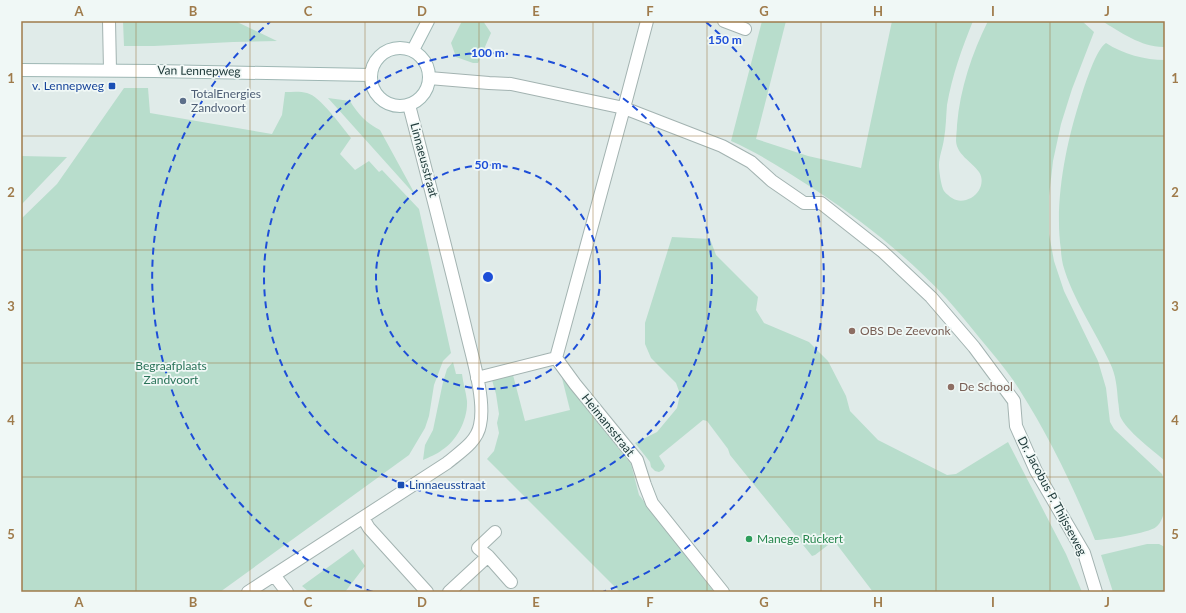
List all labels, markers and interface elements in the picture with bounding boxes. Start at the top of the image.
text: A [73,3,84,19]
text: B [189,3,198,19]
text: C [304,3,313,19]
text: D [417,3,427,19]
text: E [532,3,540,19]
text: F [646,3,654,19]
text: G [759,3,769,19]
text: H [873,3,883,19]
text: I [991,3,995,19]
text: J [1104,3,1110,19]
text: 150 m [708,32,742,47]
text: 100 m [471,45,505,60]
street label: Van Lennepweg [157,62,241,79]
text: 1 [7,70,15,86]
text: 1 [1171,70,1179,86]
place label: v. Lennepweg [32,78,104,93]
marker: v. Lennepweg [107,81,117,91]
place label: TotalEnergies Zandvoort [191,86,261,115]
marker: TotalEnergies Zandvoort [178,96,188,106]
street label: Linnaeusstraat [407,121,442,199]
text: 50 m [475,157,501,172]
text: 2 [7,184,15,200]
text: 2 [1171,184,1179,200]
centre of rings [481,270,495,284]
text: 3 [7,298,15,314]
text: 3 [1171,298,1179,314]
place label: OBS De Zeevonk [860,323,951,338]
marker: OBS De Zeevonk [847,326,857,336]
park label: Begraafplaats Zandvoort [135,358,207,387]
place label: De School [959,379,1013,394]
marker: De School [946,382,956,392]
street label: Heimansstraat [579,390,639,459]
text: 4 [7,412,15,428]
text: 4 [1171,412,1179,428]
street label: Dr. Jacobus P. Thijsseweg [1015,434,1090,558]
place label: Linnaeusstraat [409,477,486,492]
marker: Linnaeusstraat [396,480,406,490]
text: 5 [7,526,15,542]
text: 5 [1171,526,1179,542]
place label: Manege Rúckert [757,531,844,546]
marker: Manege Rúckert [744,534,754,544]
text: A [73,594,84,610]
text: B [189,594,198,610]
text: C [304,594,313,610]
text: D [417,594,427,610]
text: E [532,594,540,610]
text: F [646,594,654,610]
text: G [759,594,769,610]
text: H [873,594,883,610]
text: I [991,594,995,610]
text: J [1104,594,1110,610]

